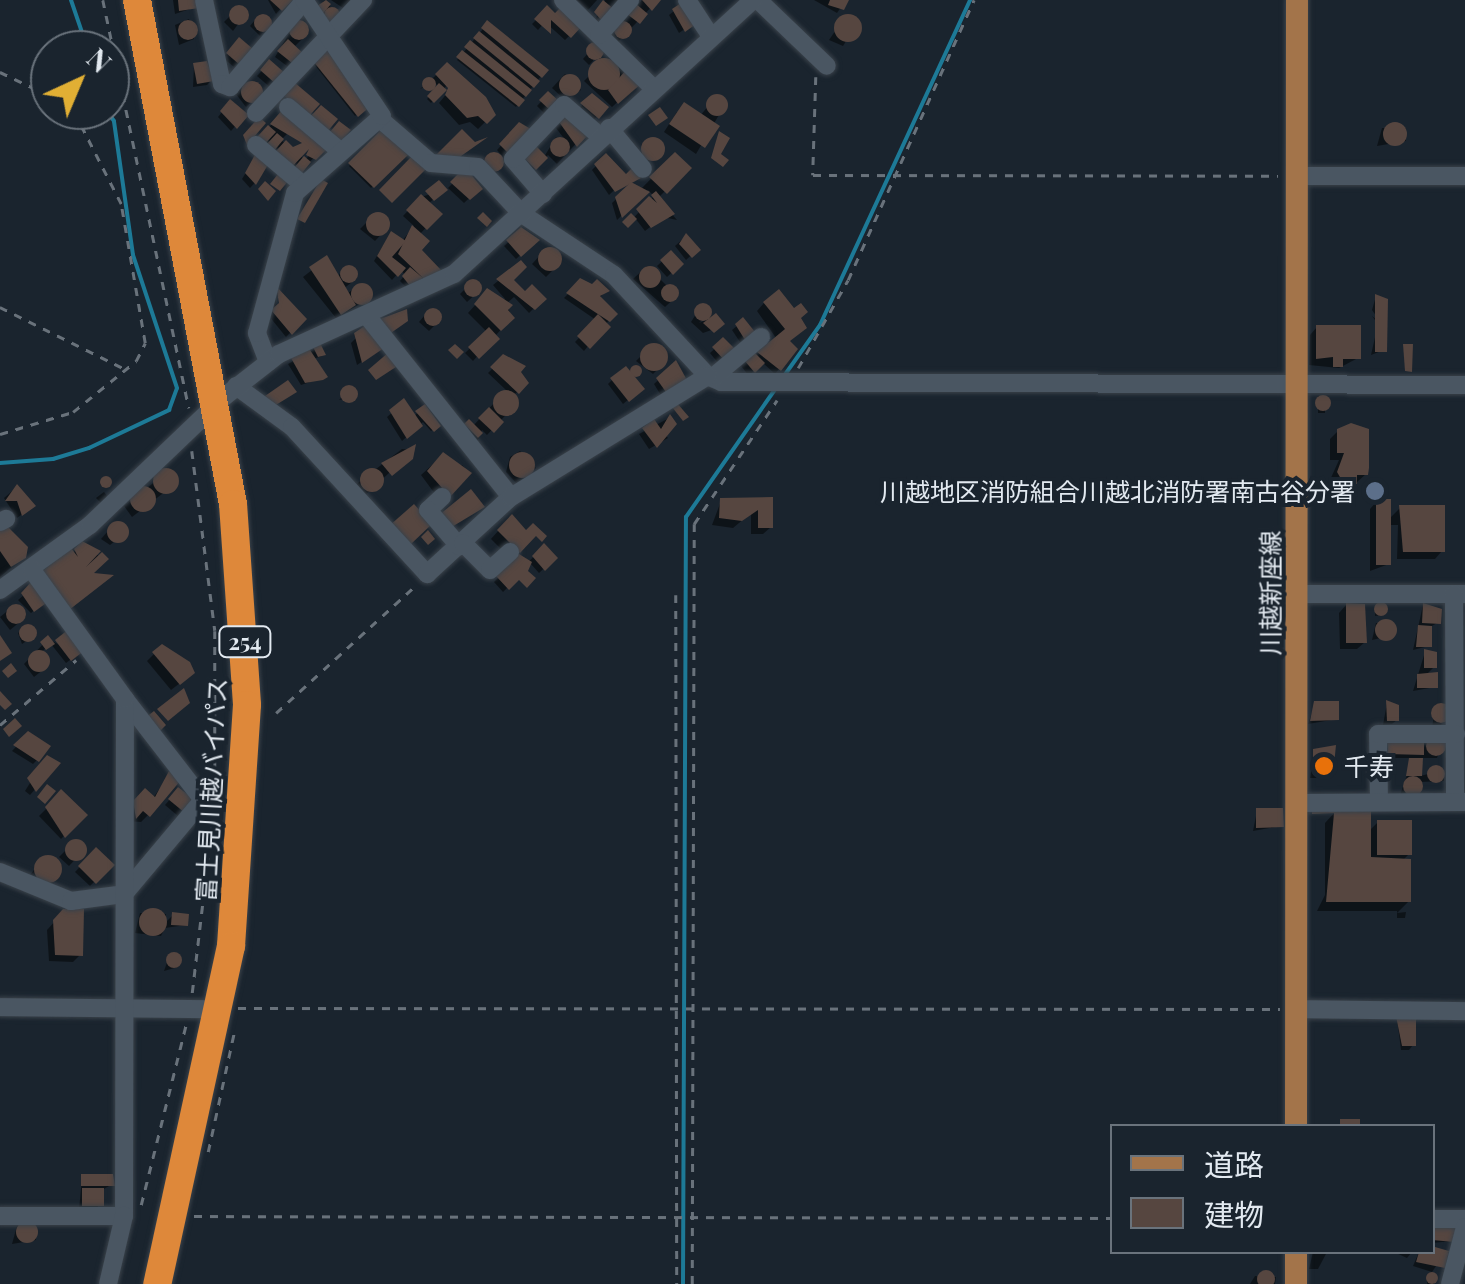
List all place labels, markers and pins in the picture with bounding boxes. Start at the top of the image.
place label: 川越地区消防組合川越北消防署南古谷分署 [880,476,1355,506]
marker: 川越地区消防組合川越北消防署南古谷分署 [1364,480,1386,502]
place label: 千寿 [1344,751,1394,781]
marker: 千寿 [1313,755,1335,777]

